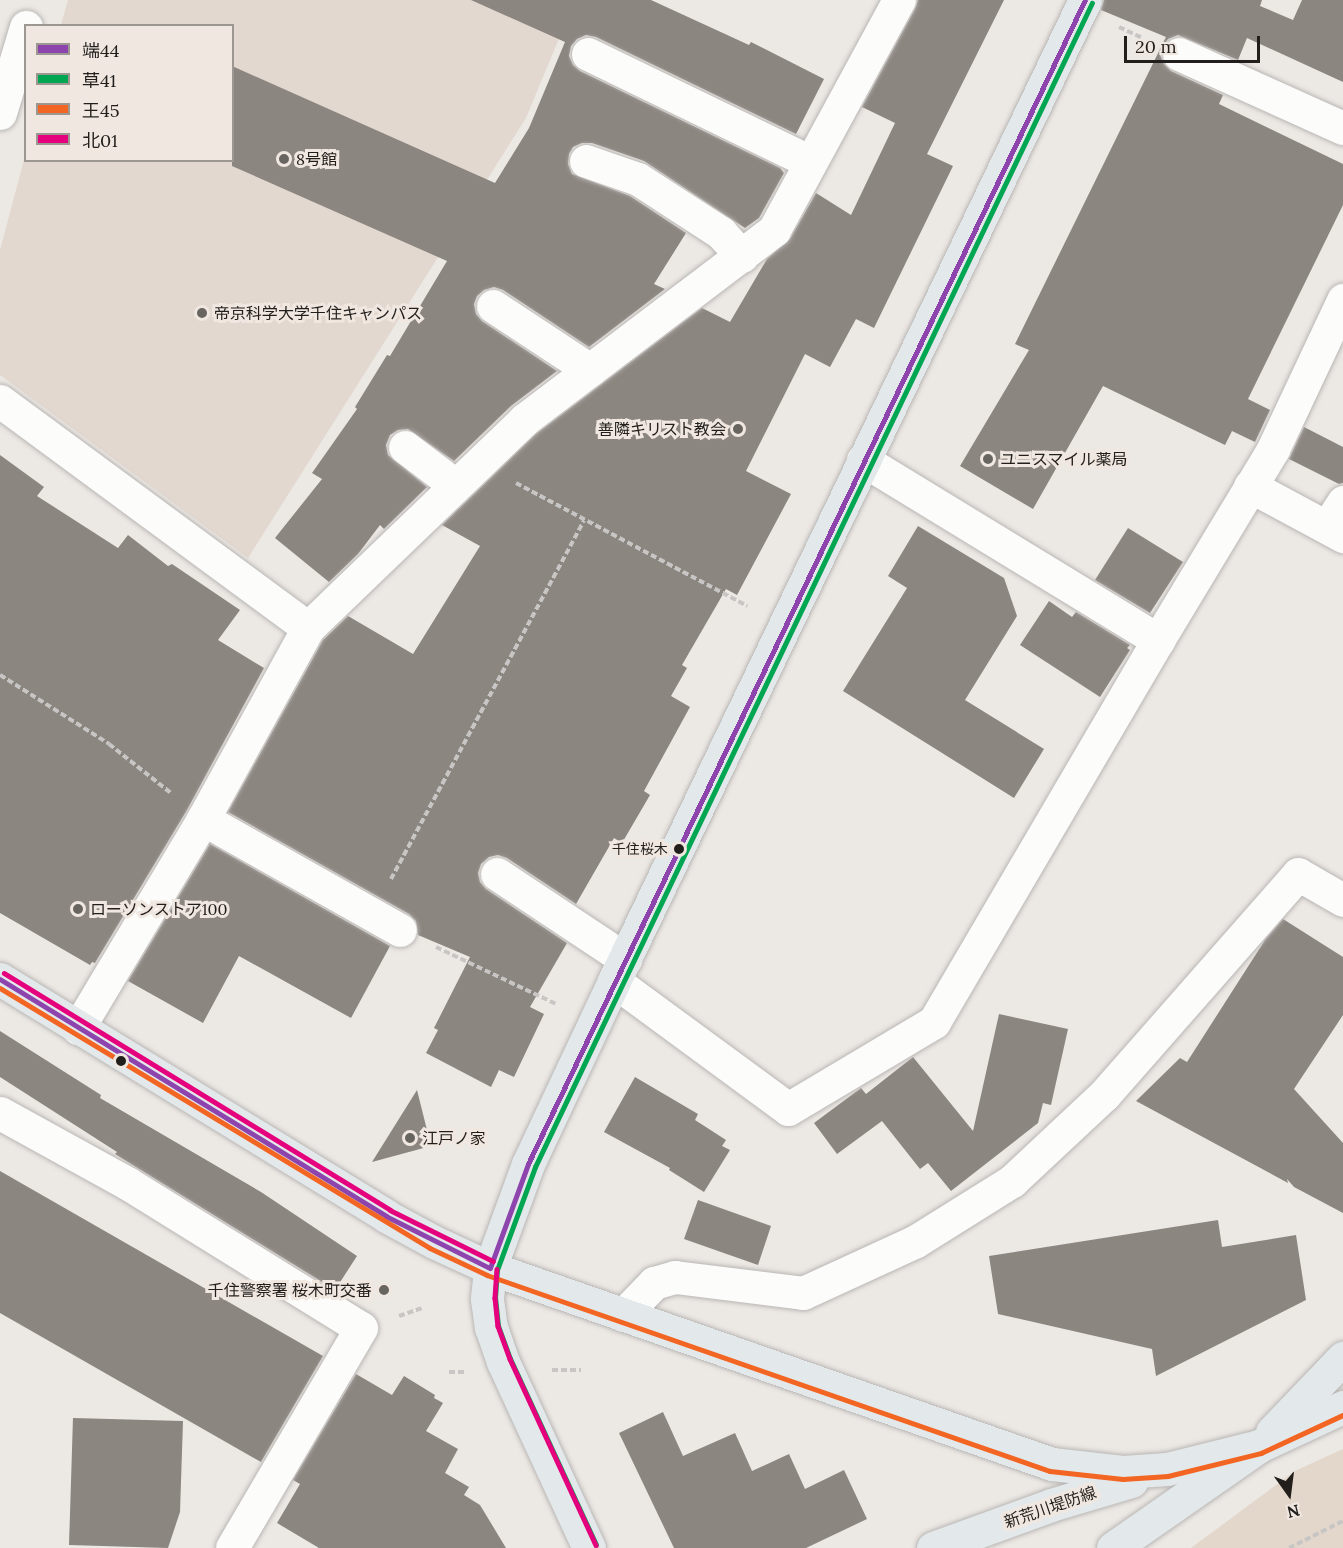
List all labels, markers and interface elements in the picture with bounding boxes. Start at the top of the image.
legend [24,24,234,162]
scale bar [1127,24,1264,62]
text: 20 m [1135,35,1177,58]
text: 端44 [82,39,120,62]
text: 草41 [82,69,116,92]
text: 王45 [82,99,120,122]
text: 北01 [82,129,118,152]
place label: 8号館 [296,149,337,169]
marker: 8号館 [277,152,291,166]
place label: 帝京科学大学千住キャンパス [214,303,422,323]
marker: 帝京科学大学千住キャンパス [195,306,209,320]
place label: 善隣キリスト教会 [598,419,726,439]
marker: 善隣キリスト教会 [731,422,745,436]
place label: ユニスマイル薬局 [1000,449,1128,469]
marker: ユニスマイル薬局 [981,452,995,466]
place label: 千住桜木 [612,841,668,857]
marker: 千住桜木 [673,843,685,855]
place label: ローソンストア100 [90,899,228,919]
marker: ローソンストア100 [71,902,85,916]
unlabelled marker [115,1055,127,1067]
place label: 江戸ノ家 [422,1128,486,1148]
marker: 江戸ノ家 [403,1131,417,1145]
place label: 千住警察署 桜木町交番 [208,1280,372,1300]
marker: 千住警察署 桜木町交番 [377,1283,391,1297]
north arrow [1259,1464,1319,1524]
street label: 新荒川堤防線 [1001,1482,1099,1532]
text: N [1285,1500,1302,1523]

